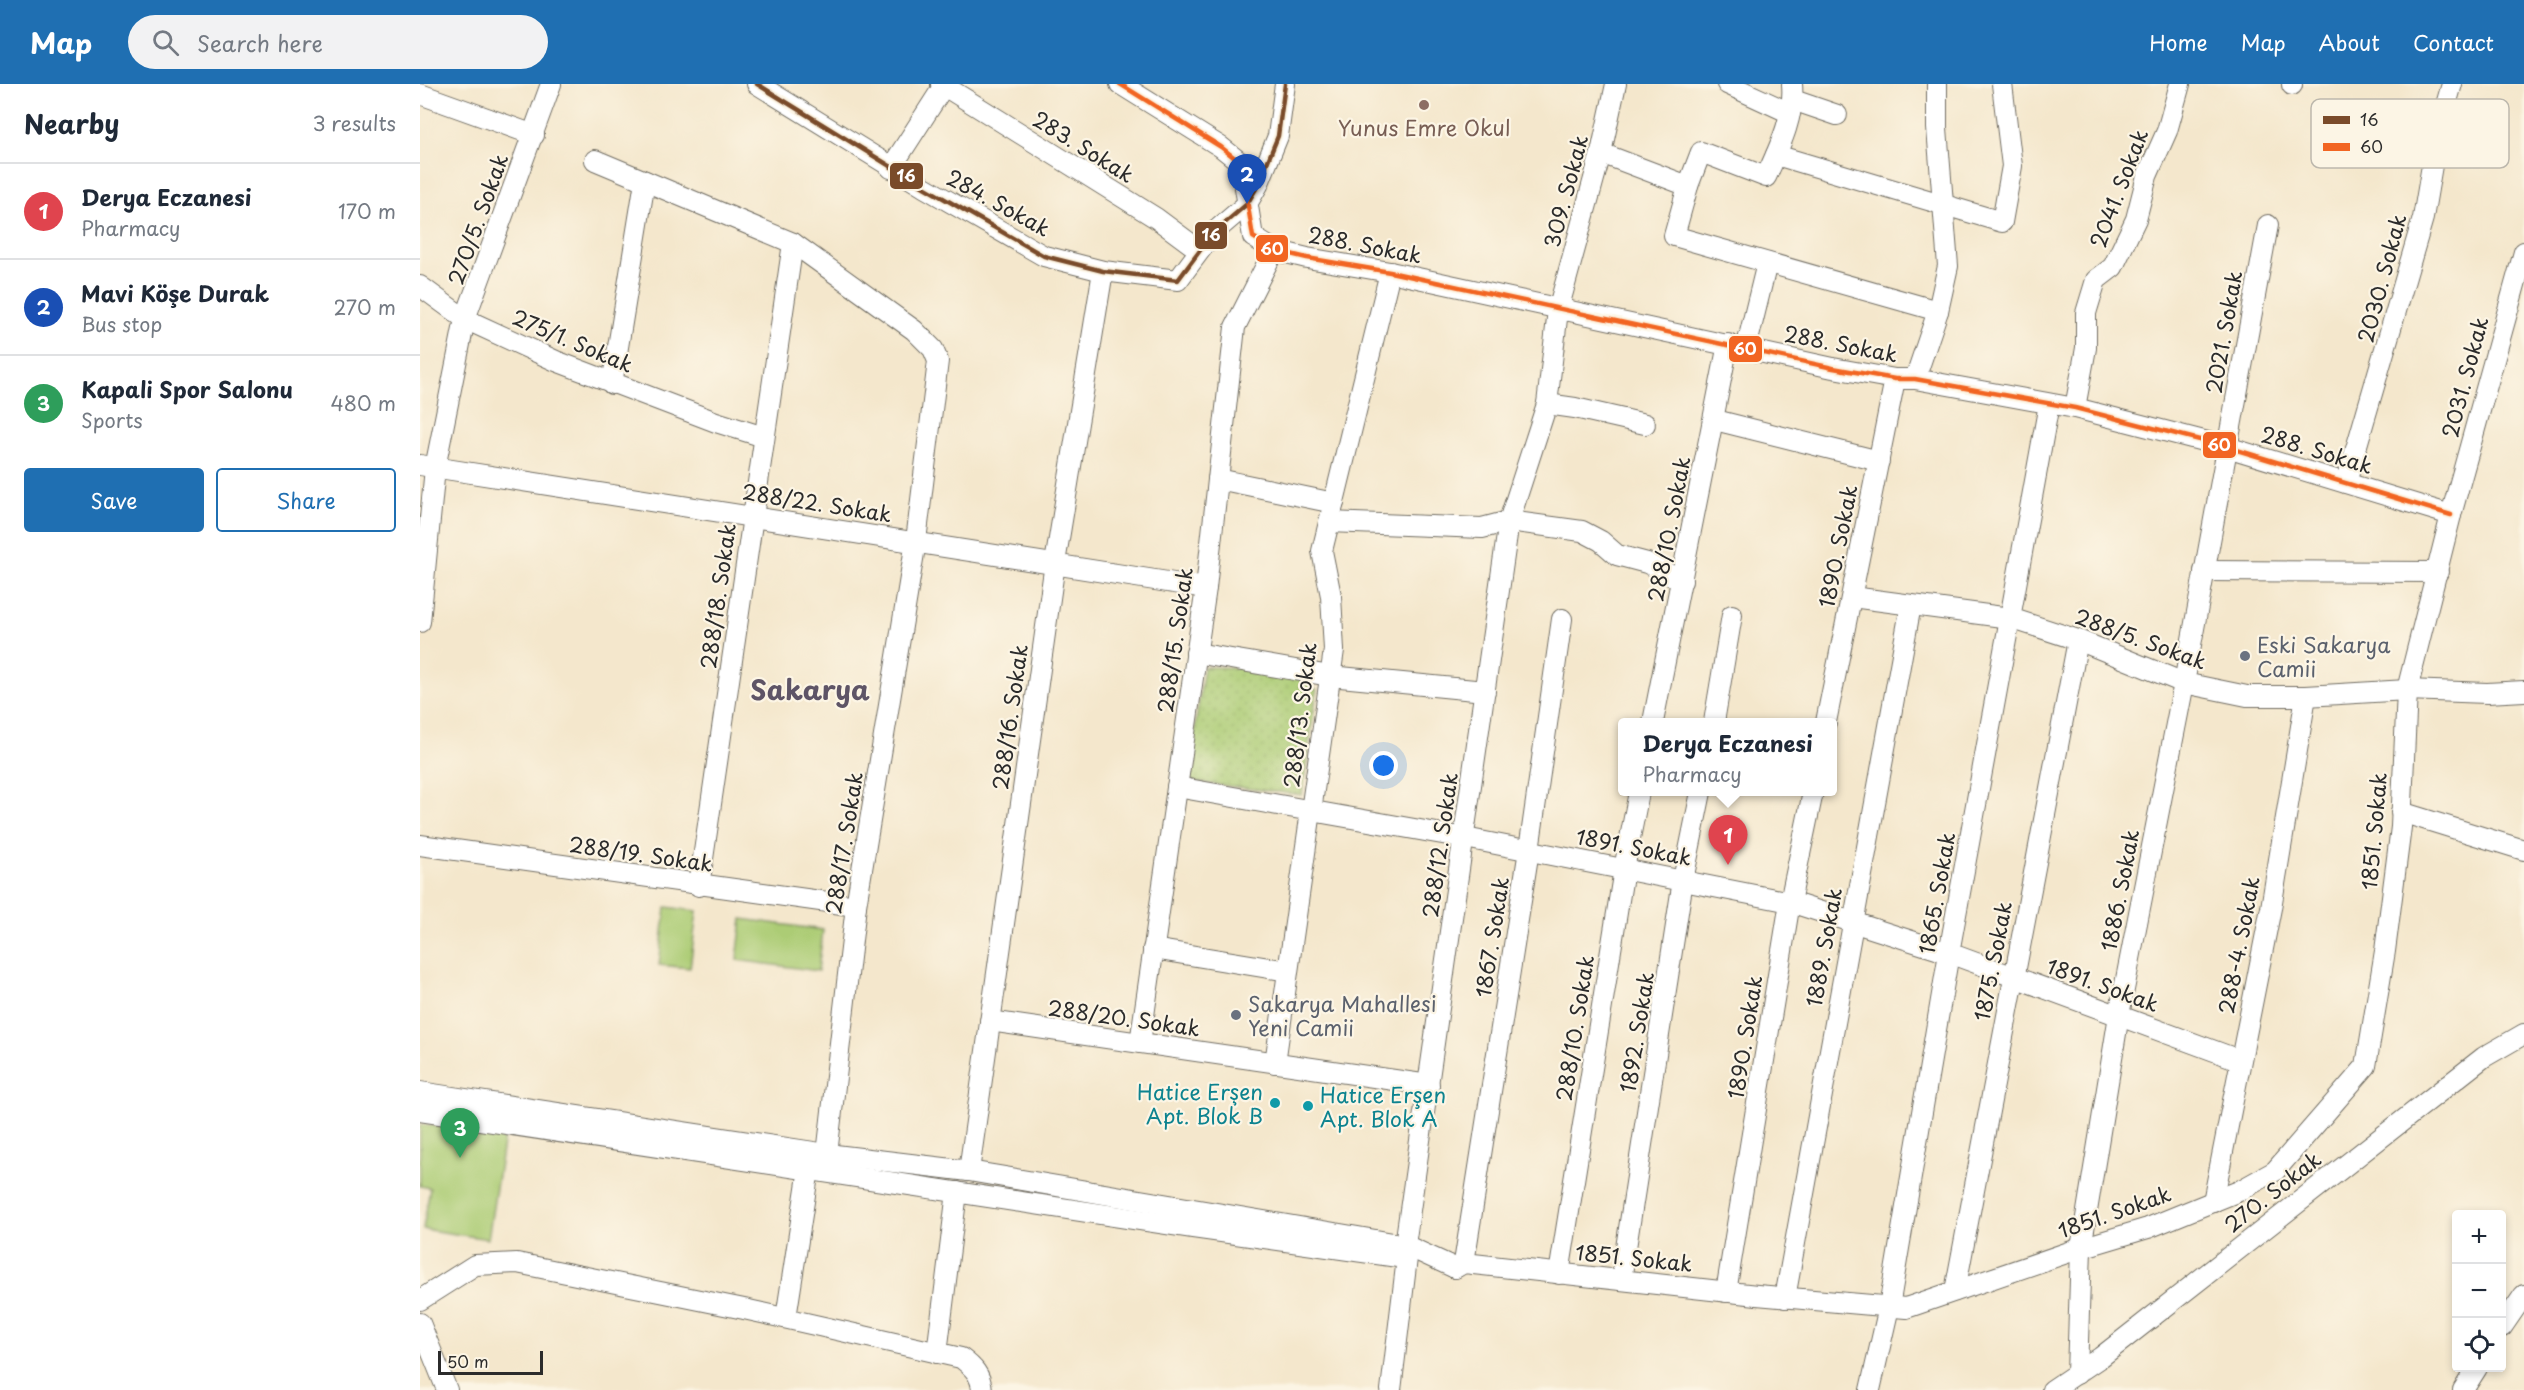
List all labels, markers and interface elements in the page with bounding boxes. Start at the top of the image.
search box [128,15,548,69]
text: Map [30,21,92,64]
icon: search [149,26,182,59]
text: Search here [197,26,323,59]
text: Home [2149,26,2208,58]
text: Map [2241,26,2286,58]
text: About [2319,26,2380,58]
text: Contact [2413,26,2494,58]
marker: Yunus Emre Okul [1417,98,1431,112]
legend [2311,99,2509,168]
street label: 283. Sokak [1027,102,1141,190]
text: Nearby [24,104,119,143]
text: 16 [2360,107,2378,131]
text: 3 results [313,108,396,138]
place label: Yunus Emre Okul [1338,111,1510,143]
street label: 2041. Sokak [2081,124,2155,252]
street label: 309. Sokak [1535,131,1595,251]
text: 60 [2360,134,2383,158]
street label: 270/5. Sokak [438,149,516,289]
pin: 2 [1228,154,1266,204]
street label: 284. Sokak [941,160,1057,244]
line badge: 16 [889,162,924,190]
text: 16 [897,163,915,187]
text: Derya Eczanesi [81,180,251,213]
text: 1 [39,196,48,226]
text: 170 m [338,196,396,226]
street label: 2030. Sokak [2348,210,2414,346]
text: Pharmacy [81,213,181,243]
street label: 288. Sokak [1305,217,1425,271]
line badge: 16 [1194,221,1228,250]
text: 16 [1202,222,1220,246]
line badge: 60 [1255,234,1289,263]
text: 60 [1260,236,1284,260]
street label: 2021. Sokak [2196,268,2250,396]
text: Mavi Köşe Durak [81,276,269,309]
text: 2 [36,292,51,322]
text: 270 m [333,292,396,322]
street label: 275/1. Sokak [507,300,639,380]
text: Bus stop [81,309,162,339]
street label: 2031. Sokak [2432,313,2496,441]
street label: 288. Sokak [1781,316,1901,370]
line badge: 60 [1728,335,1763,363]
text: 60 [1733,336,1757,360]
text: Kapali Spor Salonu [81,372,293,405]
text: 3 [37,388,50,418]
text: 480 m [331,388,396,418]
text: Sports [81,405,143,435]
street label: 288. Sokak [2257,417,2377,481]
line badge: 60 [2202,431,2237,459]
text: 60 [2207,432,2231,456]
street label: 288/10. Sokak [1638,453,1698,605]
button: Save [24,468,204,532]
button: Share [216,468,396,532]
street label: 288/22. Sokak [740,474,894,530]
street label: 1890. Sokak [1809,482,1865,610]
street label: 288/18. Sokak [691,521,743,671]
street label: 288/15. Sokak [1148,565,1200,715]
street label: 288/5. Sokak [2071,599,2211,677]
place label: Eski Sakarya Camii [2257,628,2391,684]
street label: 288/13. Sokak [1274,640,1324,790]
street label: 288/16. Sokak [983,642,1035,792]
marker: Eski Sakarya Camii [2238,649,2252,663]
district label: Sakarya [750,668,870,709]
popup [1618,718,1837,796]
text: Derya Eczanesi [1642,726,1813,759]
your location [1369,751,1398,780]
text: Pharmacy [1642,759,1742,789]
street label: 288/17. Sokak [816,769,870,917]
street label: 288/12. Sokak [1413,770,1465,920]
street label: 1851. Sokak [2352,771,2394,891]
pin: 1 [1708,816,1748,865]
street label: 1891. Sokak [1573,819,1695,873]
street label: 1886. Sokak [2092,826,2146,954]
street label: 288/19. Sokak [567,827,715,879]
street label: 1865. Sokak [1910,830,1962,956]
street label: 288-4. Sokak [2209,873,2267,1017]
street label: 1867. Sokak [1466,875,1516,999]
street label: 1889. Sokak [1797,885,1849,1009]
street label: 1875. Sokak [1965,898,2019,1024]
street label: 1891. Sokak [2042,949,2164,1019]
street label: 288/10. Sokak [1547,953,1601,1103]
street label: 1892. Sokak [1611,969,1661,1095]
street label: 1890. Sokak [1718,973,1770,1101]
place label: Sakarya Mahallesi Yeni Camii [1248,987,1437,1043]
street label: 288/20. Sokak [1046,990,1202,1044]
marker: Sakarya Mahallesi Yeni Camii [1229,1008,1243,1022]
place label: Hatice Erşen Apt. Blok B [1137,1075,1263,1131]
place label: Hatice Erşen Apt. Blok A [1320,1078,1446,1134]
marker: Hatice Erşen Apt. Blok B [1268,1096,1282,1110]
marker: Hatice Erşen Apt. Blok A [1301,1099,1315,1113]
pin: 3 [440,1108,480,1158]
street label: 270. Sokak [2217,1143,2327,1239]
street label: 1851. Sokak [2053,1177,2175,1245]
map controls [2452,1210,2506,1372]
button: + [2452,1210,2506,1264]
street label: 1851. Sokak [1574,1235,1694,1279]
button: − [2452,1264,2506,1318]
button: locate [2452,1318,2506,1372]
scale bar [438,1348,543,1376]
text: 50 m [447,1349,488,1373]

